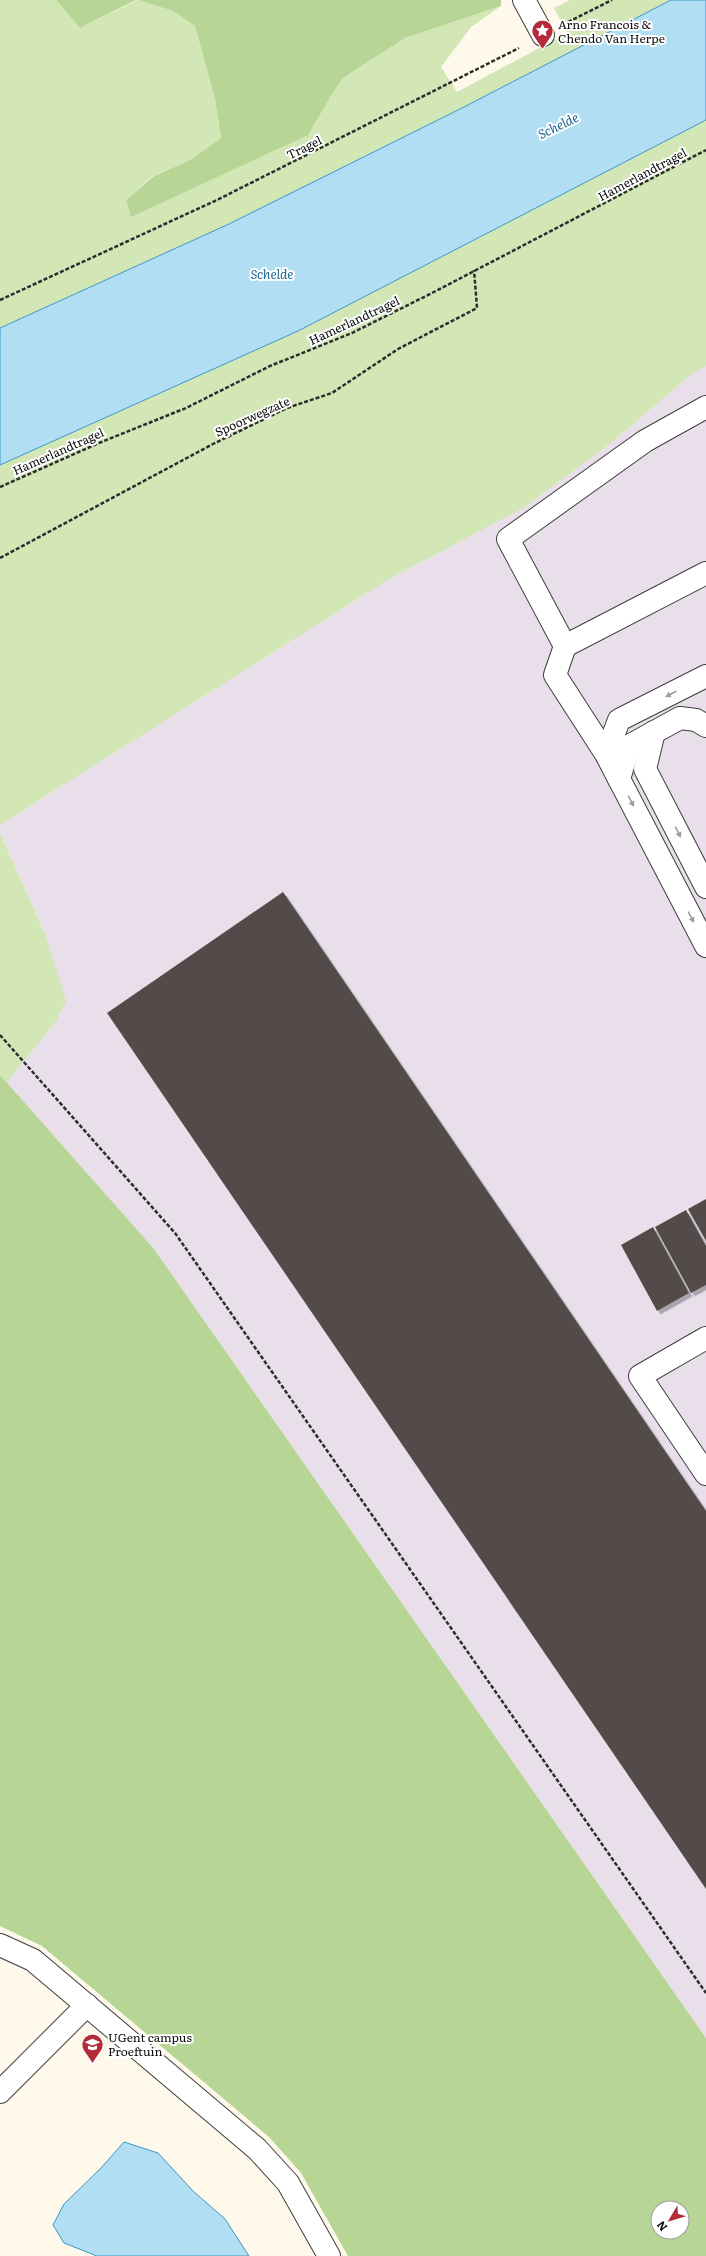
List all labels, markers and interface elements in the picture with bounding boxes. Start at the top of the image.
place label: Arno Francois & Chendo Van Herpe [558,15,665,47]
place icon: Arno Francois & Chendo Van Herpe [530,18,556,51]
water label: Schelde [534,107,582,143]
street label: Tragel [283,131,325,163]
street label: Hamerlandtragel [594,143,690,205]
water label: Schelde [250,264,294,283]
street label: Hamerlandtragel [306,291,402,349]
street label: Spoorwegzate [212,391,292,441]
street label: Hamerlandtragel [9,423,107,479]
one-way arrow [665,691,677,697]
one-way arrow [627,795,634,807]
one-way arrow [674,826,681,838]
one-way arrow [688,911,694,922]
place label: UGent campus Proeftuin [108,2028,192,2060]
school or university icon: UGent campus Proeftuin [79,2031,105,2064]
north arrow [650,2200,690,2240]
text: N [652,2218,670,2235]

